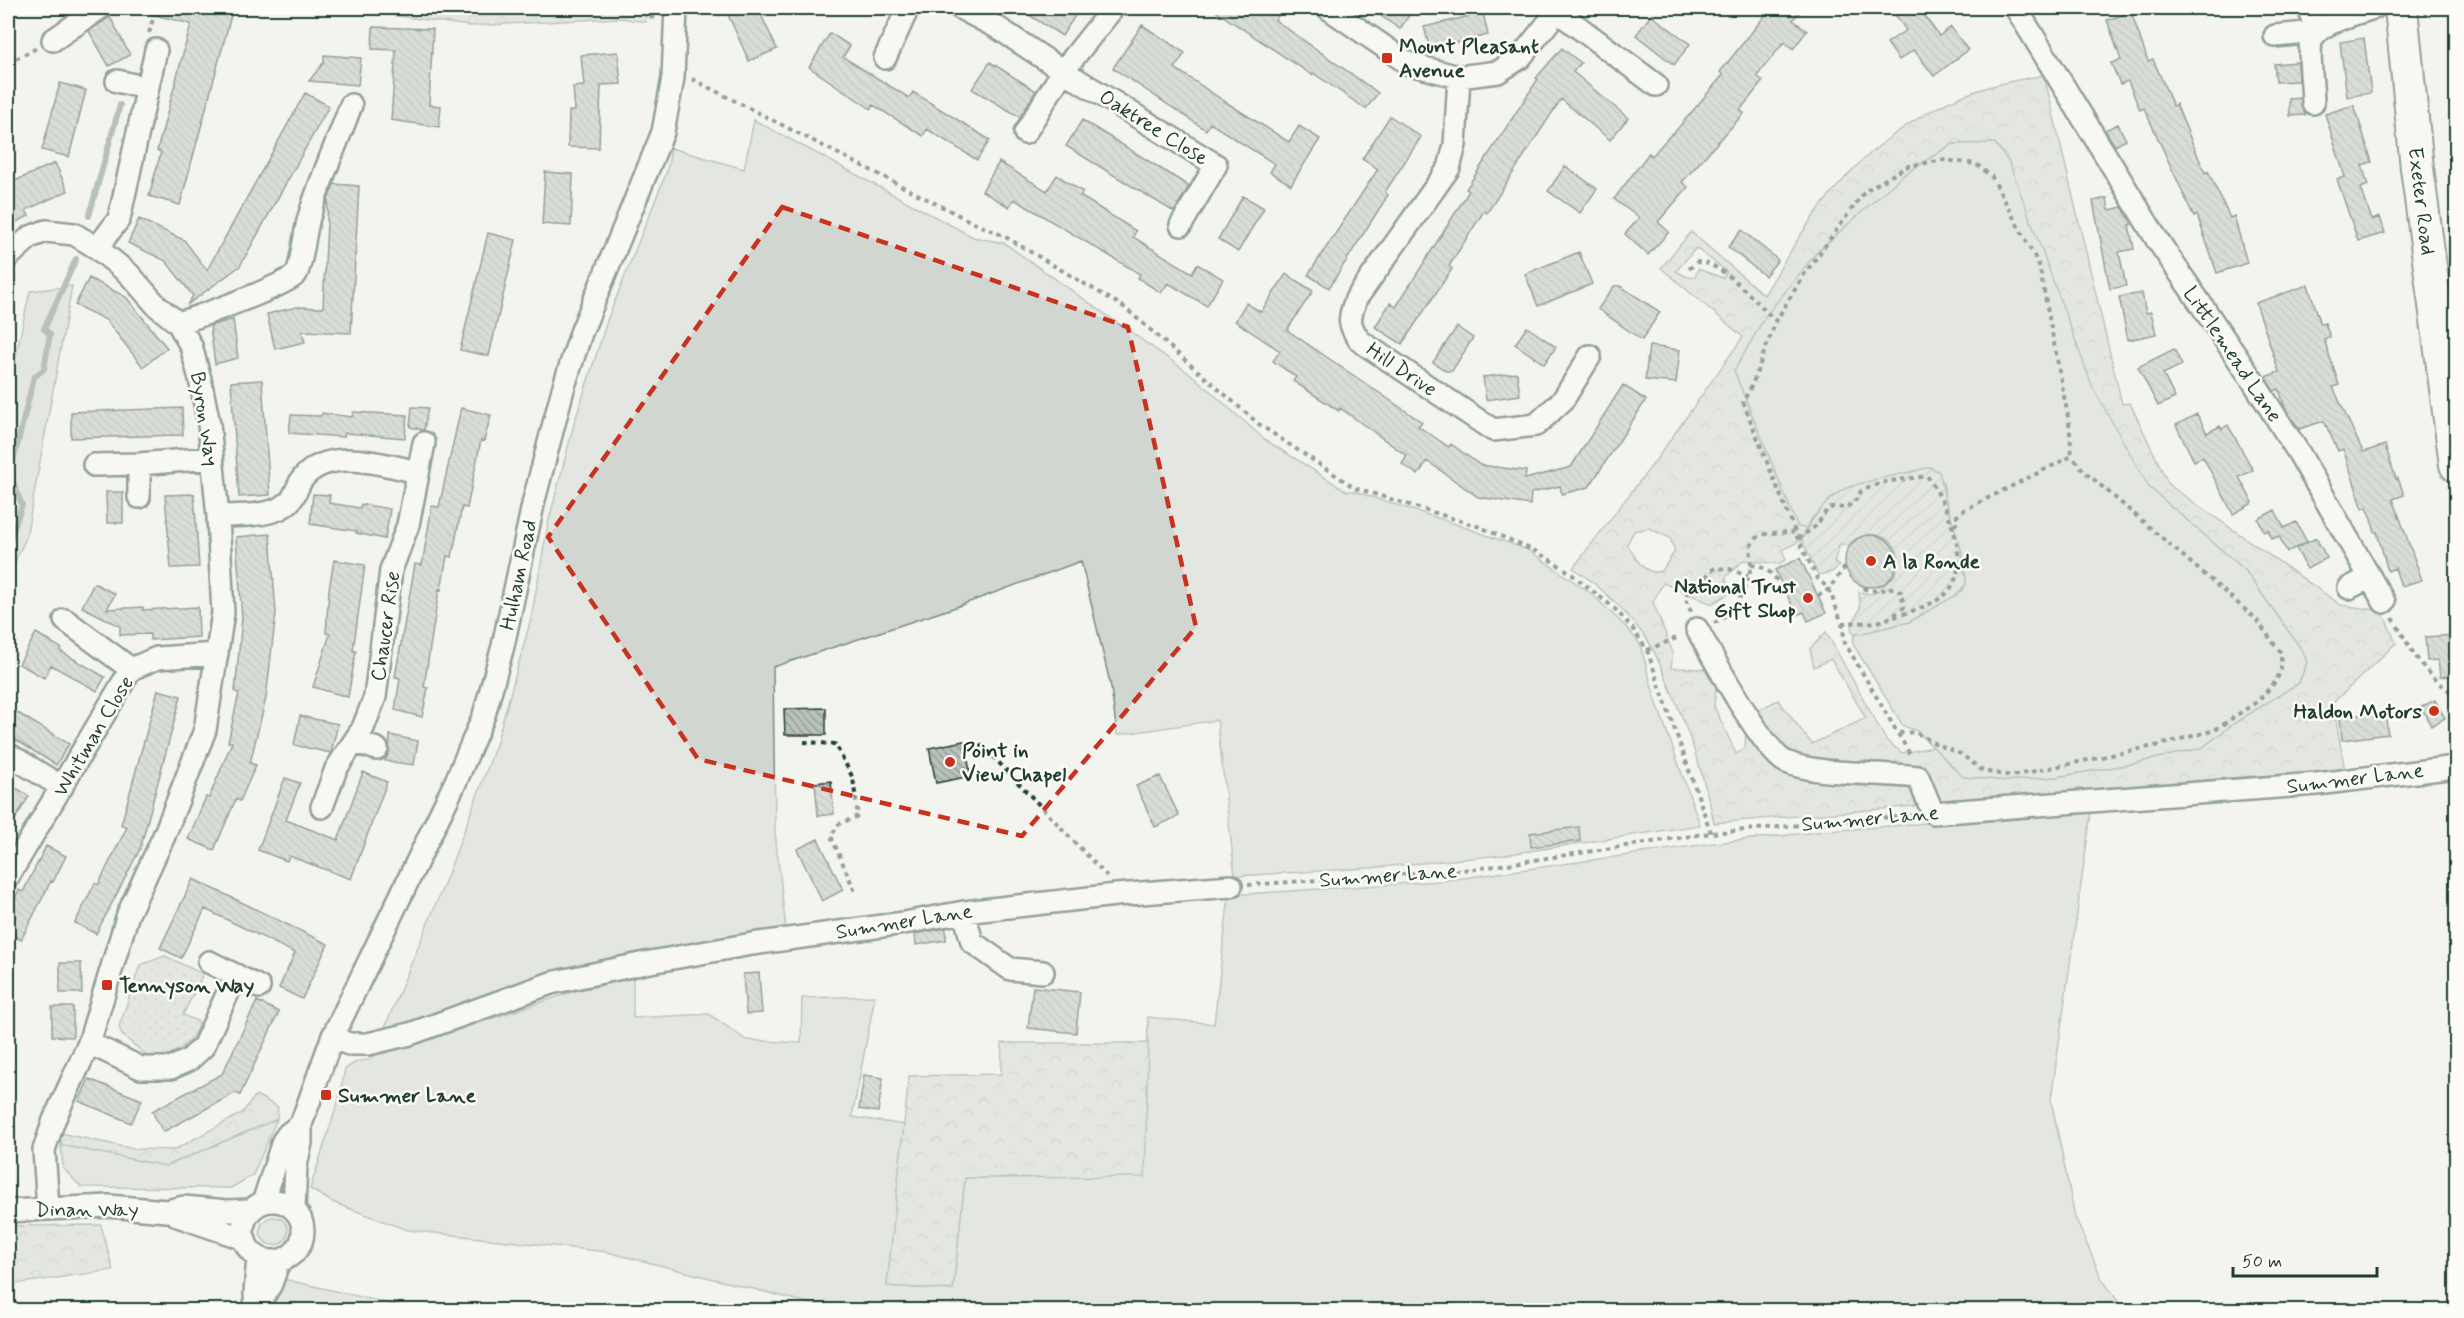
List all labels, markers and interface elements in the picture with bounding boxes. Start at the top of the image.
place label: Mount Pleasant Avenue [1399,33,1539,85]
marker: Mount Pleasant Avenue [1380,51,1394,65]
street label: Oaktree Close [1094,83,1213,173]
street label: Exeter Road [2400,146,2442,257]
street label: Littlemead Lane [2176,281,2288,428]
street label: Hill Drive [1361,336,1442,404]
street label: Byron Way [183,370,225,468]
street label: Hulham Road [494,517,544,633]
place label: A la Ronde [1883,548,1981,576]
marker: A la Ronde [1864,554,1878,568]
street label: Chaucer Rise [364,569,408,683]
place label: National Trust Gift Shop [1674,573,1796,625]
marker: National Trust Gift Shop [1801,591,1815,605]
street label: Whitman Close [47,671,141,802]
place label: Haldon Motors [2294,698,2423,726]
marker: Haldon Motors [2427,704,2441,718]
place label: Point in View Chapel [962,737,1066,789]
marker: Point in View Chapel [943,755,957,769]
street label: Summer Lane [2285,757,2425,801]
street label: Summer Lane [1800,799,1940,839]
street label: Summer Lane [1318,857,1458,895]
street label: Summer Lane [834,897,974,947]
place label: Tennyson Way [119,972,254,1000]
marker: Tennyson Way [100,978,114,992]
place label: Summer Lane [338,1082,477,1110]
marker: Summer Lane [319,1088,333,1102]
street label: Dinan Way [35,1196,139,1224]
scale bar [2233,1240,2377,1278]
text: 50 m [2242,1250,2282,1274]

